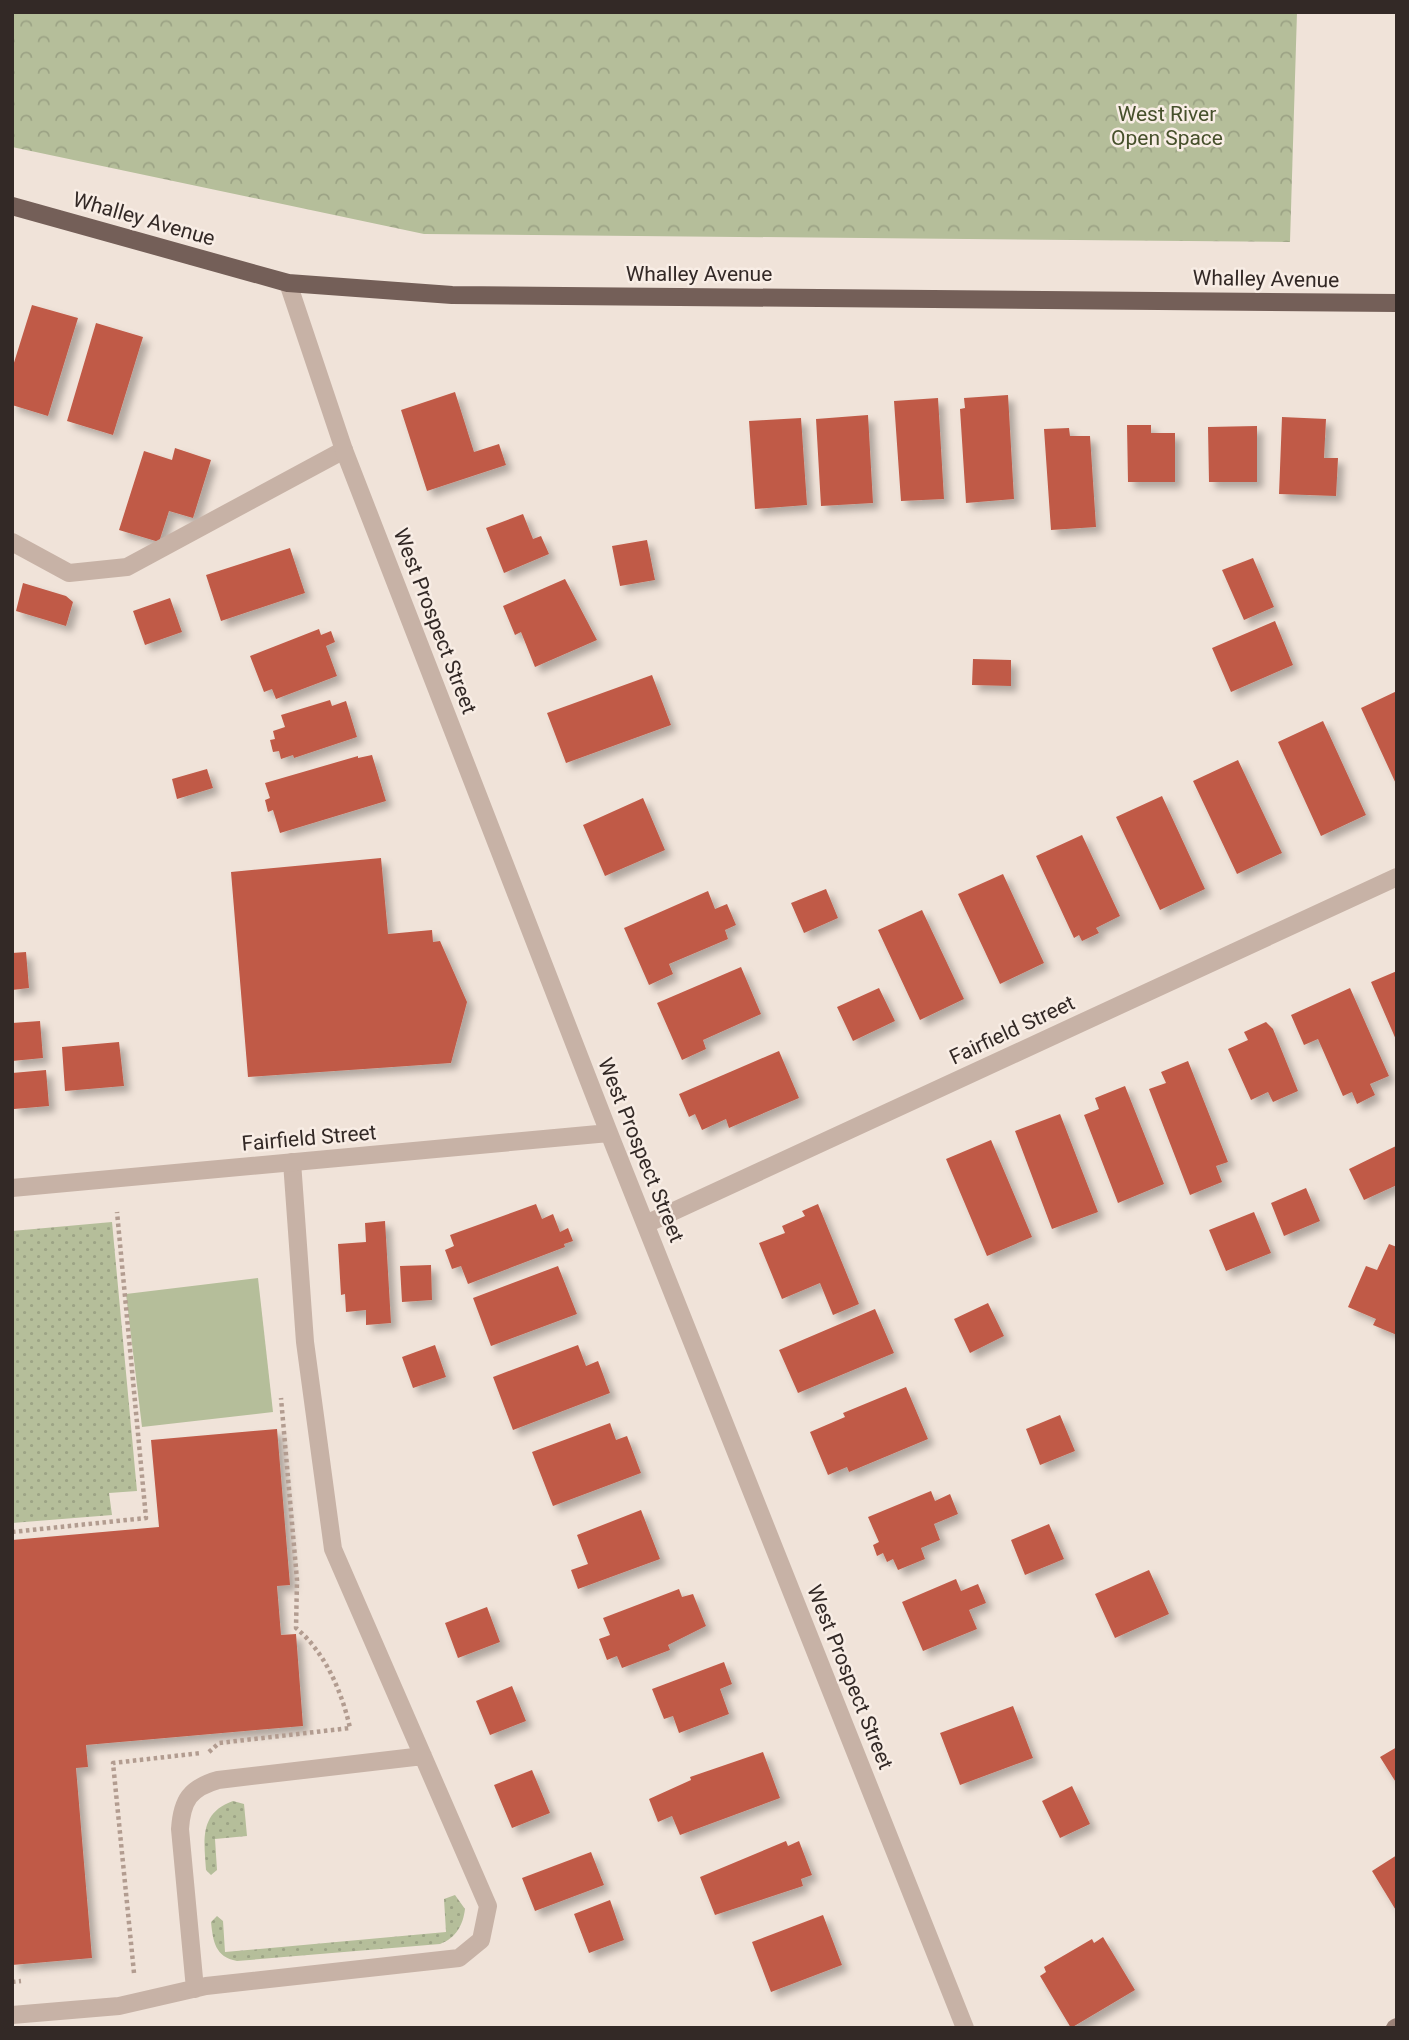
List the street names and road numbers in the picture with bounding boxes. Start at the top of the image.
street label: Whalley Avenue [70,187,218,251]
street label: Whalley Avenue [626,262,772,286]
street label: Whalley Avenue [1192,266,1340,292]
street label: West Prospect Street [389,525,482,717]
street label: Fairfield Street [946,990,1078,1069]
street label: West Prospect Street [593,1054,689,1246]
street label: Fairfield Street [241,1120,378,1156]
street label: West Prospect Street [802,1581,898,1773]

